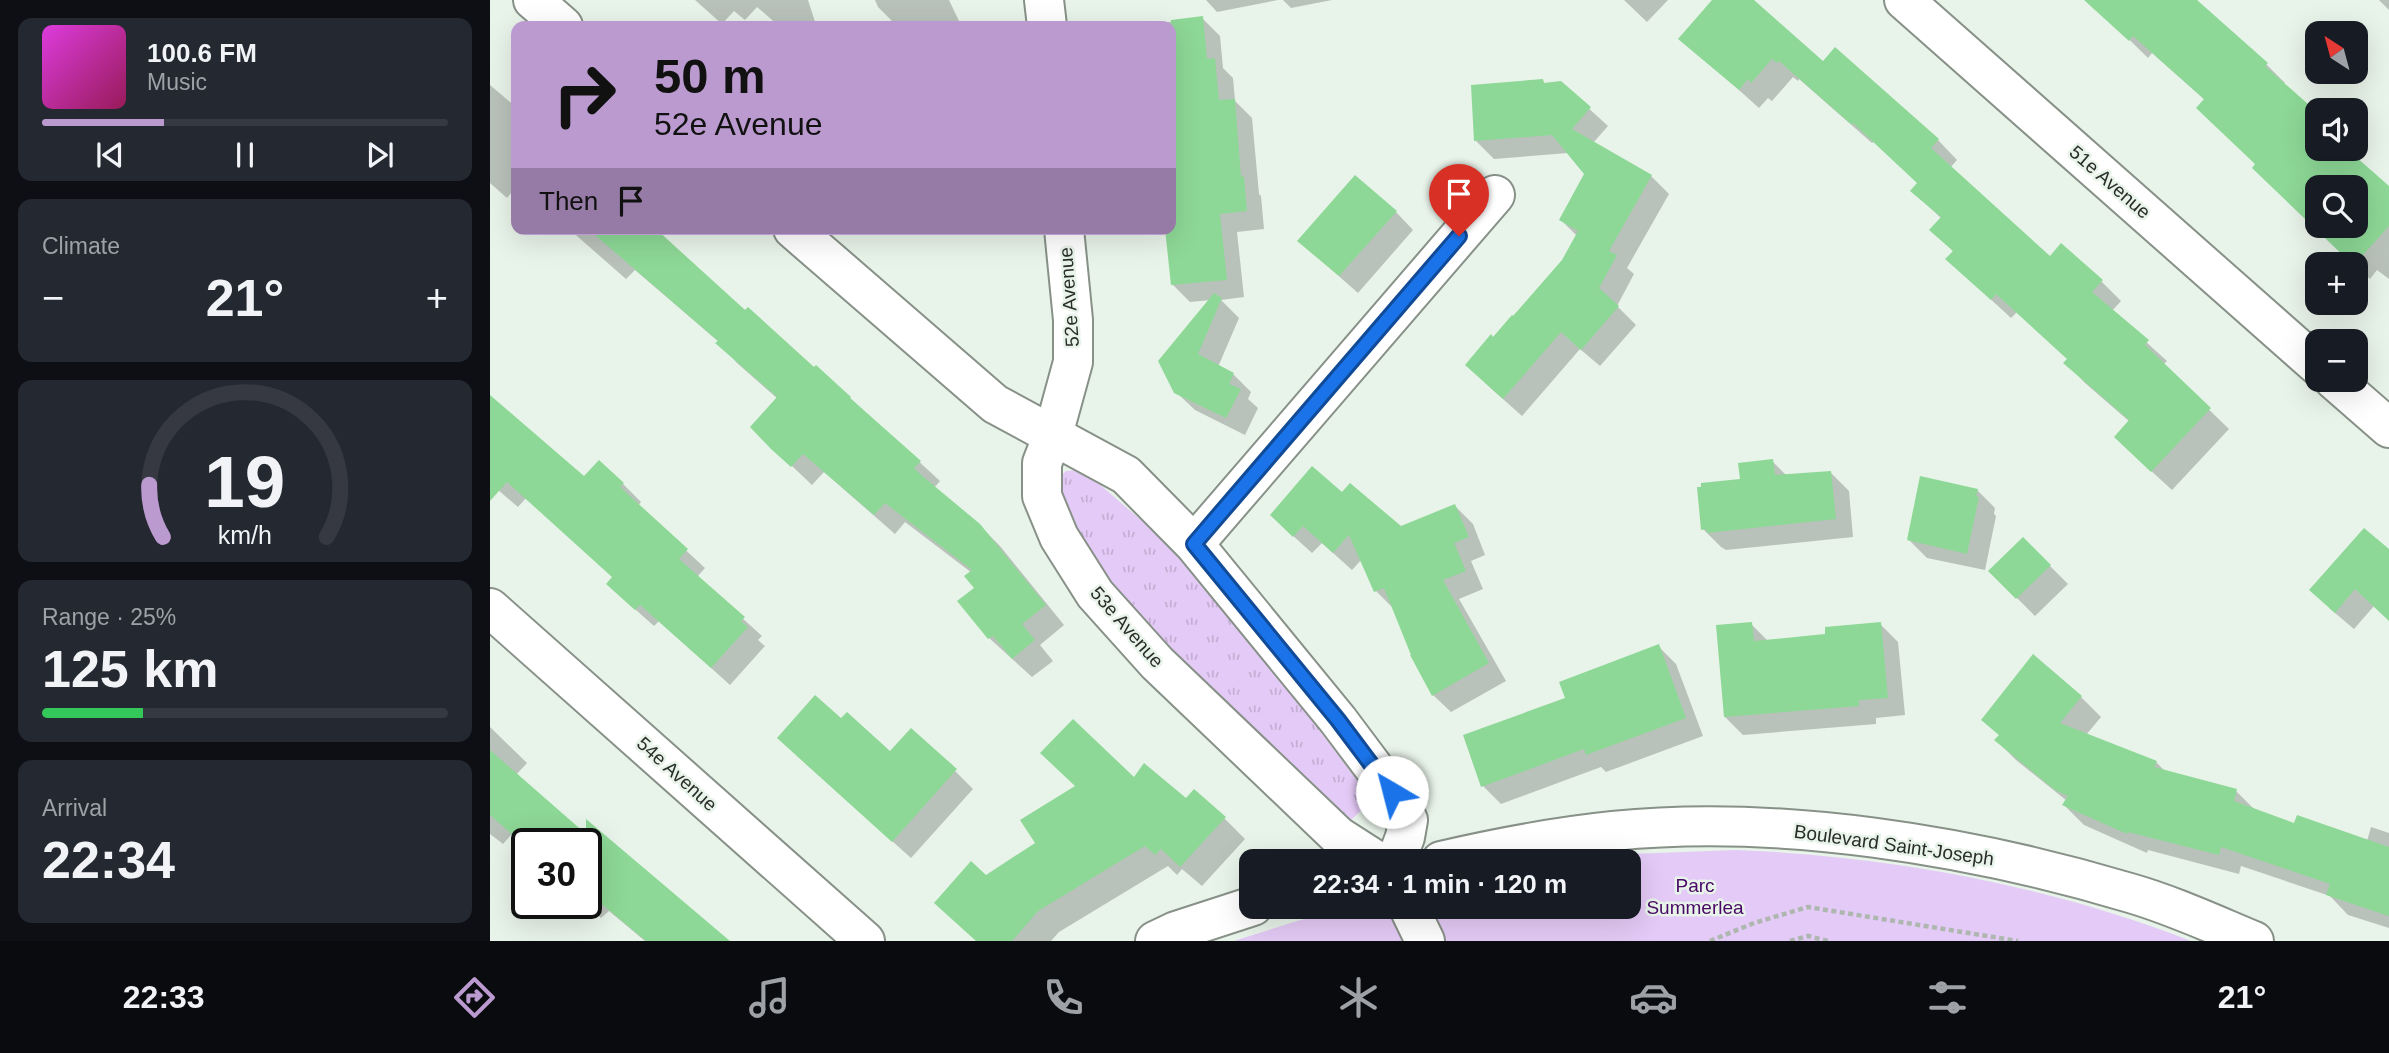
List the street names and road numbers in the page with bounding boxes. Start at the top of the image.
street label: 51e Avenue [2065,141,2155,223]
street label: 52e Avenue [1055,246,1083,348]
street label: 53e Avenue [1086,582,1168,672]
street label: 54e Avenue [633,733,721,815]
street label: Boulevard Saint-Joseph [1793,821,1995,869]

